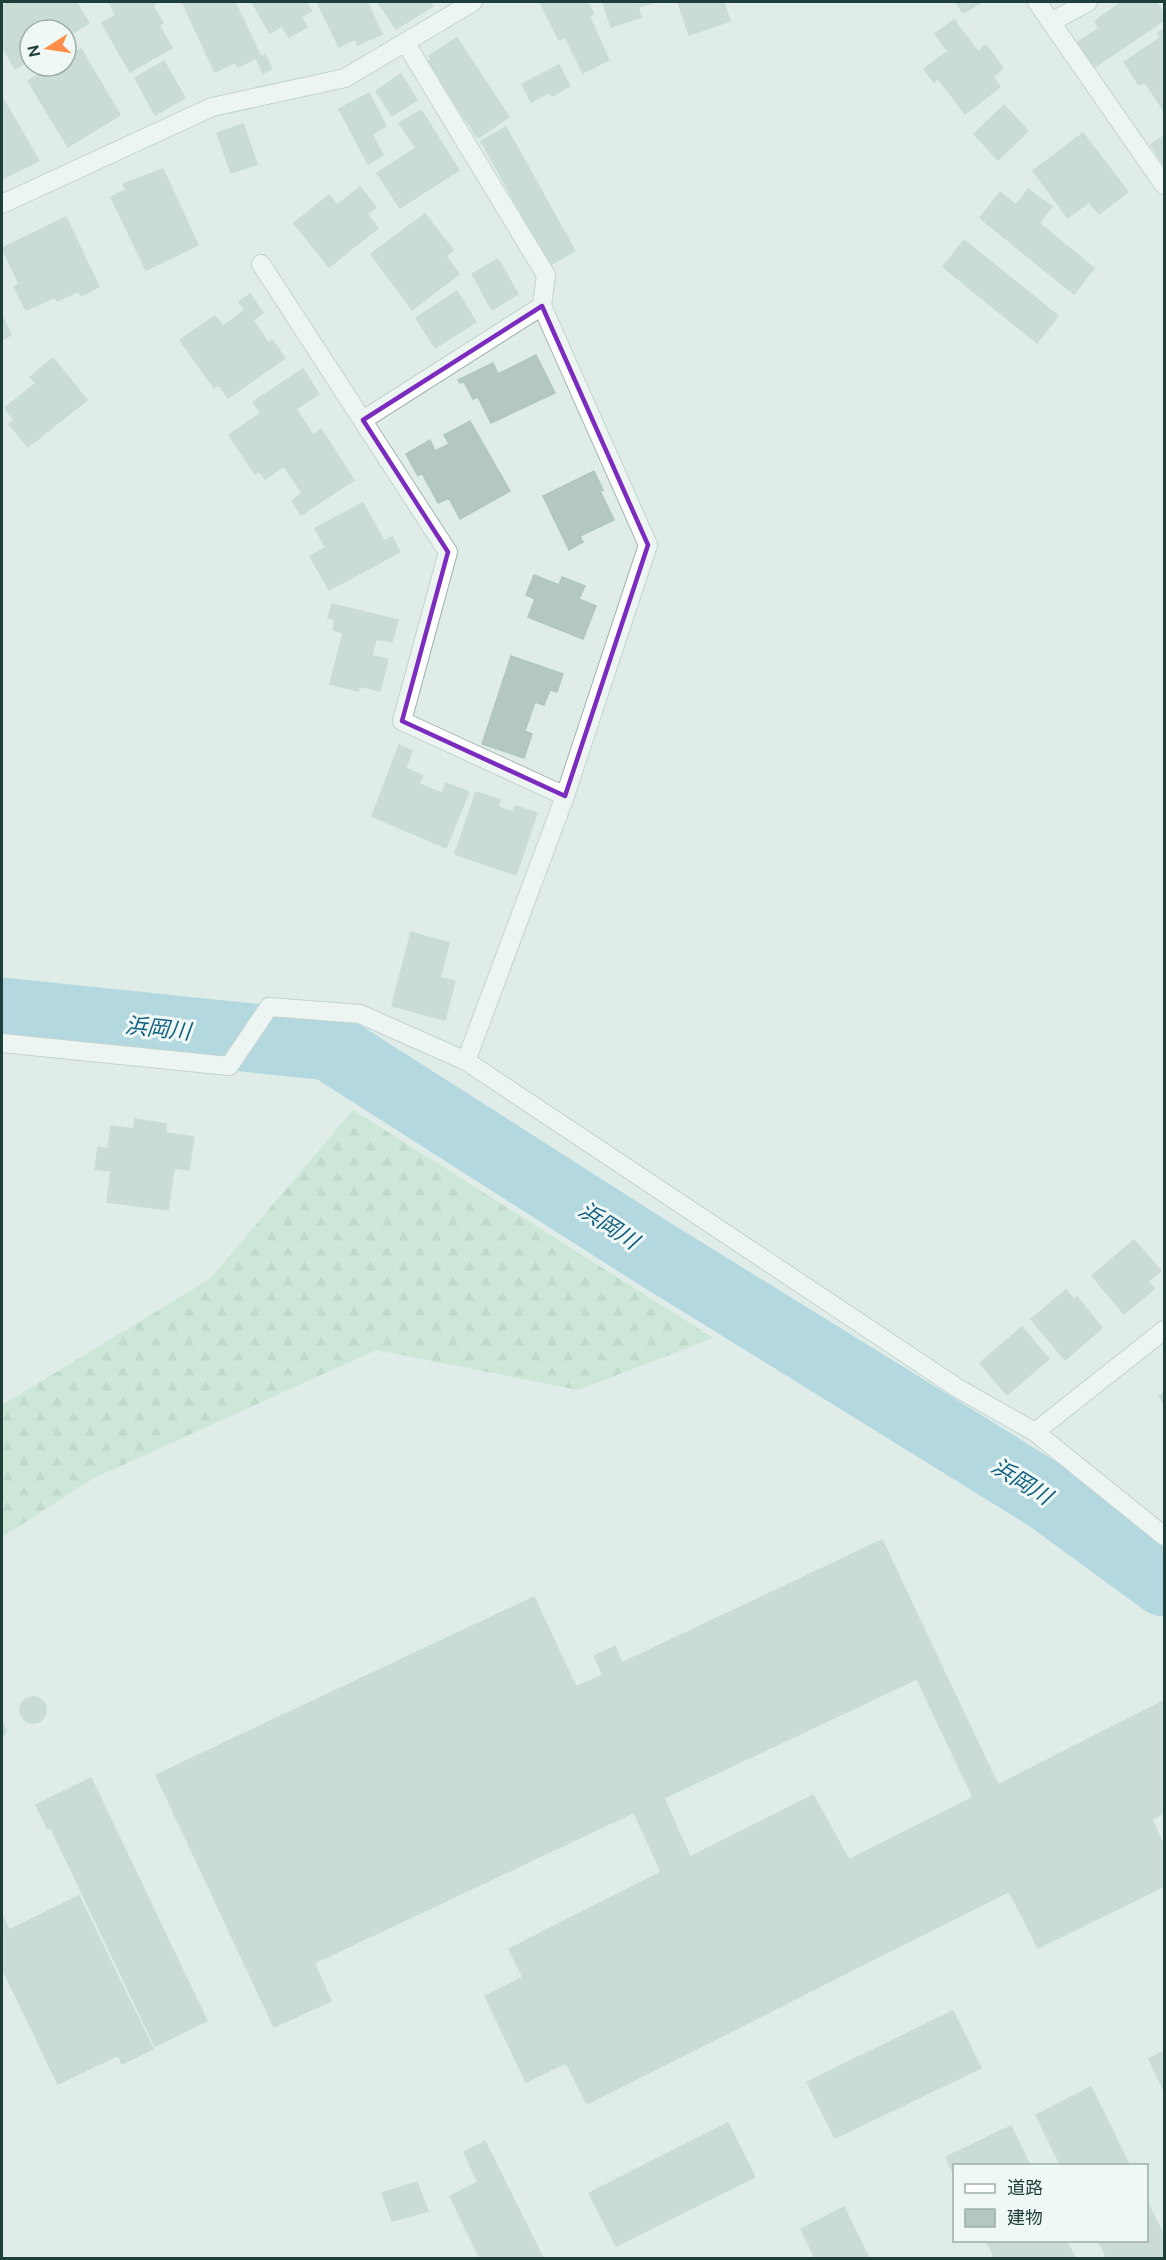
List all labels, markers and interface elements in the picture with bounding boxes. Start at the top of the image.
north arrow [18,18,78,78]
text: N [23,43,43,59]
water label: 浜岡川 [124,1012,194,1044]
water label: 浜岡川 [575,1196,645,1254]
water label: 浜岡川 [988,1452,1059,1510]
legend [953,2164,1148,2242]
text: 道路 [1007,2177,1043,2197]
text: 建物 [1007,2207,1043,2227]

